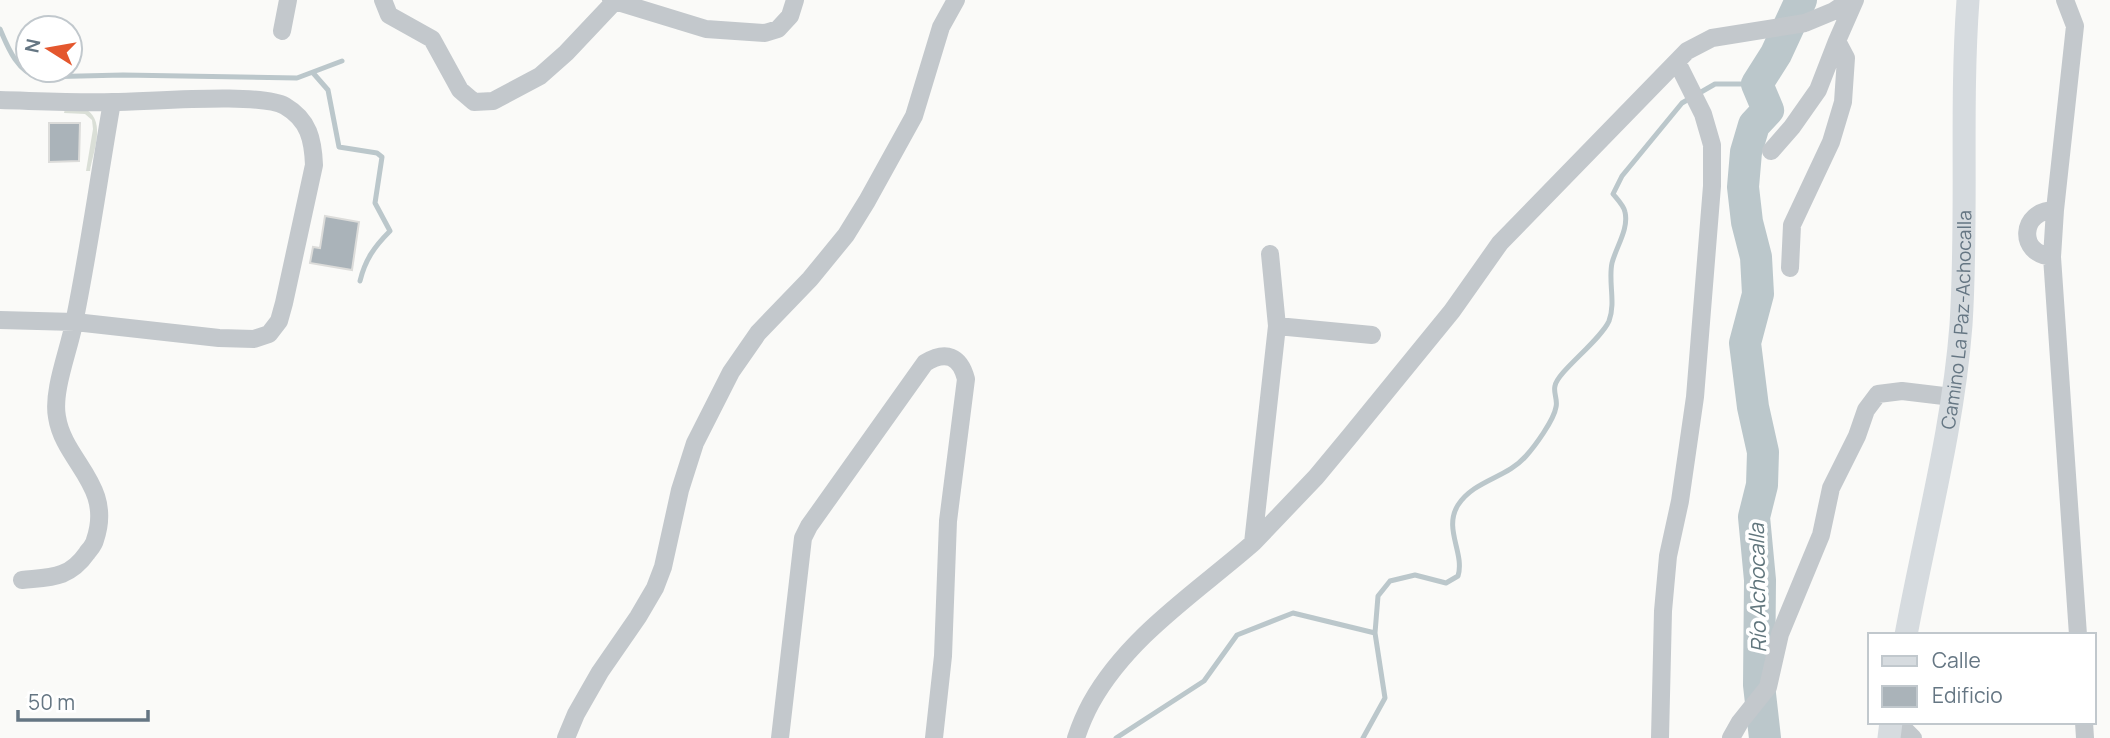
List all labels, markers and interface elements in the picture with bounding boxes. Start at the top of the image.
north arrow [14,14,84,84]
text: N [18,37,46,55]
street label: Camino La Paz-Achocalla [1935,210,1977,431]
water label: Río Achocalla [1742,522,1772,653]
legend [1868,633,2096,724]
text: Calle [1932,646,1981,674]
scale bar [18,678,147,722]
text: Edificio [1932,681,2003,709]
text: 50 m [28,688,75,716]

